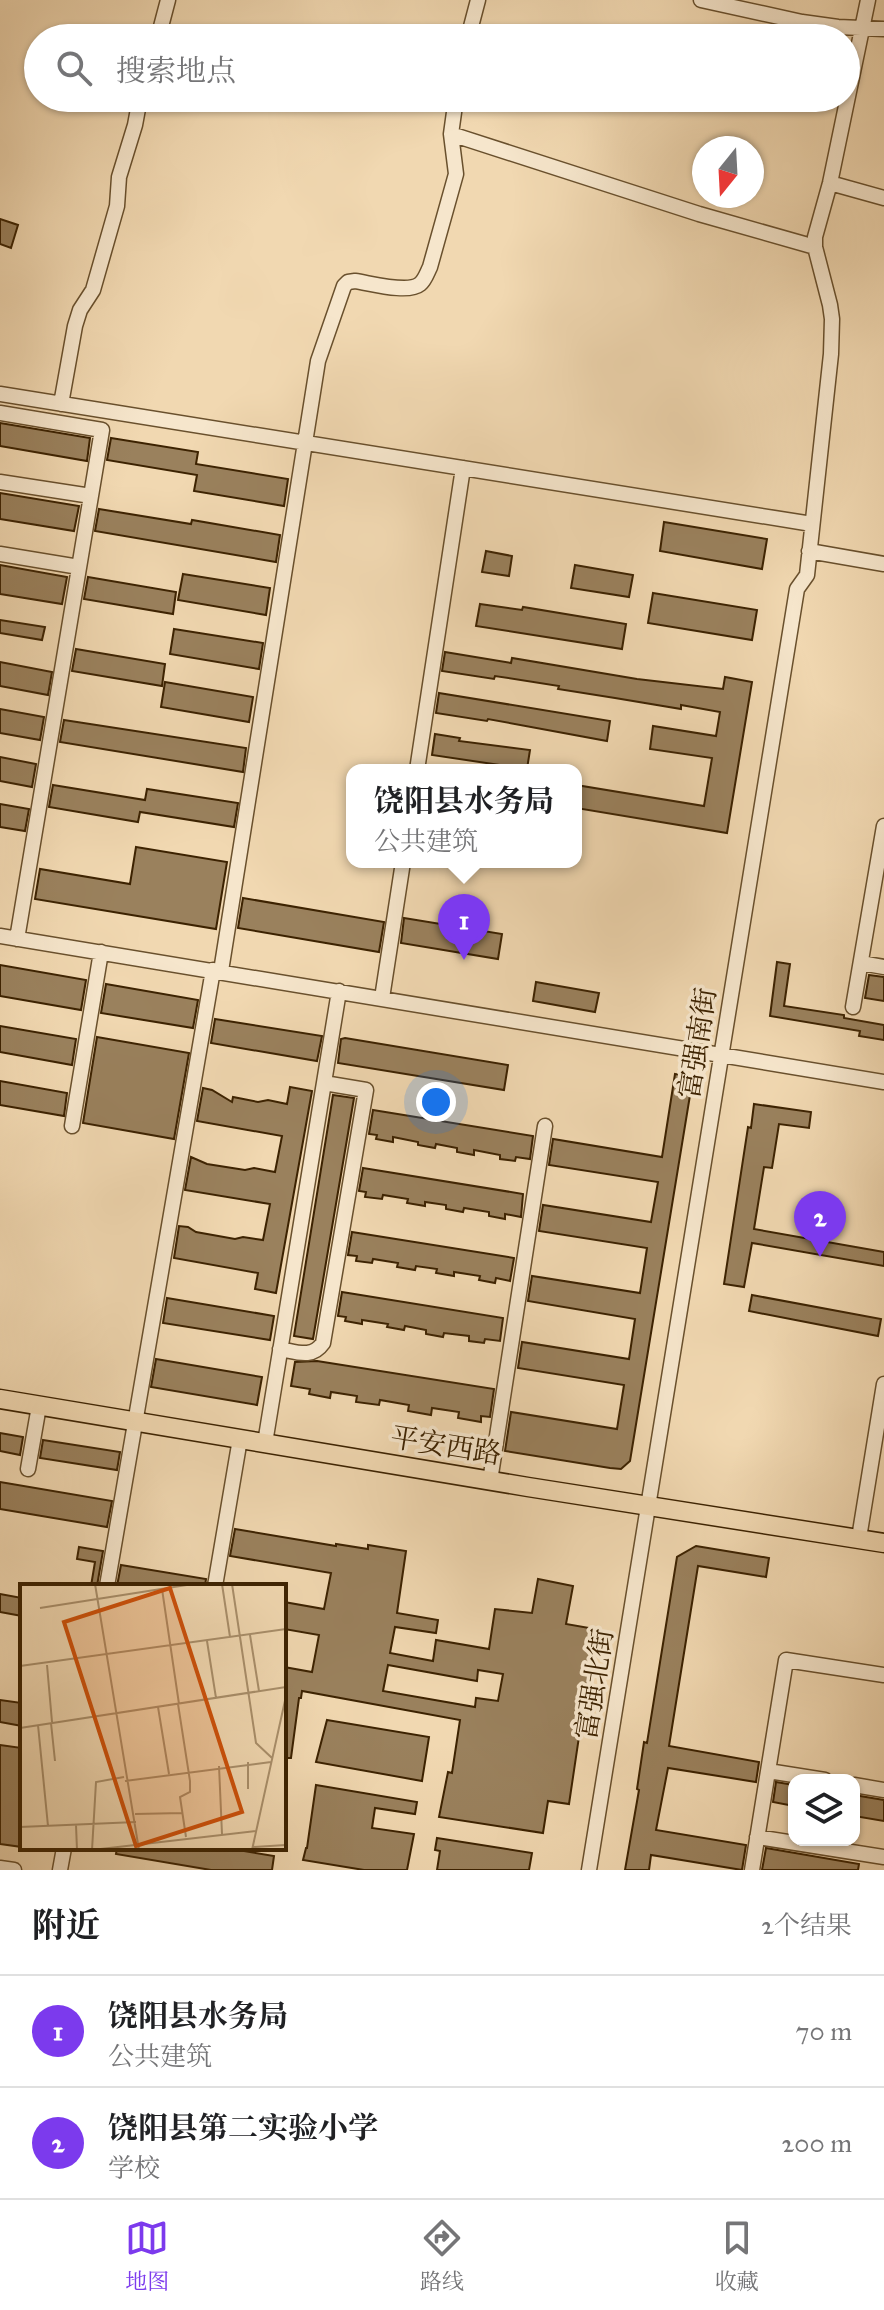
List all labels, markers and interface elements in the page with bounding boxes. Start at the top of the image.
search box [24,24,860,112]
icon: search [52,46,96,90]
text: 搜索地点 [116,53,236,89]
north arrow [692,136,764,208]
popup [346,764,582,868]
text: 饶阳县水务局 [374,783,554,819]
text: 公共建筑 [374,825,478,857]
pin: 1 [438,894,490,960]
street label: 富强南街 [671,985,724,1101]
your location [416,1082,456,1122]
pin: 2 [794,1191,846,1257]
street label: 平安西路 [388,1419,504,1472]
inset map [20,1584,286,1850]
street label: 富强北街 [568,1626,621,1742]
map controls [788,1774,860,1846]
button: layers [788,1774,860,1846]
text: 附近 [32,1905,100,1946]
text: 2个结果 [761,1909,852,1941]
text: 饶阳县水务局 [108,1998,288,2034]
text: 1 [53,2015,63,2047]
text: 70 m [796,2015,852,2047]
text: 公共建筑 [108,2040,212,2072]
text: 饶阳县第二实验小学 [108,2110,378,2146]
text: 2 [52,2127,64,2159]
text: 200 m [781,2127,852,2159]
text: 学校 [108,2152,160,2184]
tab: 地图 [125,2216,169,2295]
tab: 路线 [420,2216,464,2295]
tab: 收藏 [715,2216,759,2295]

